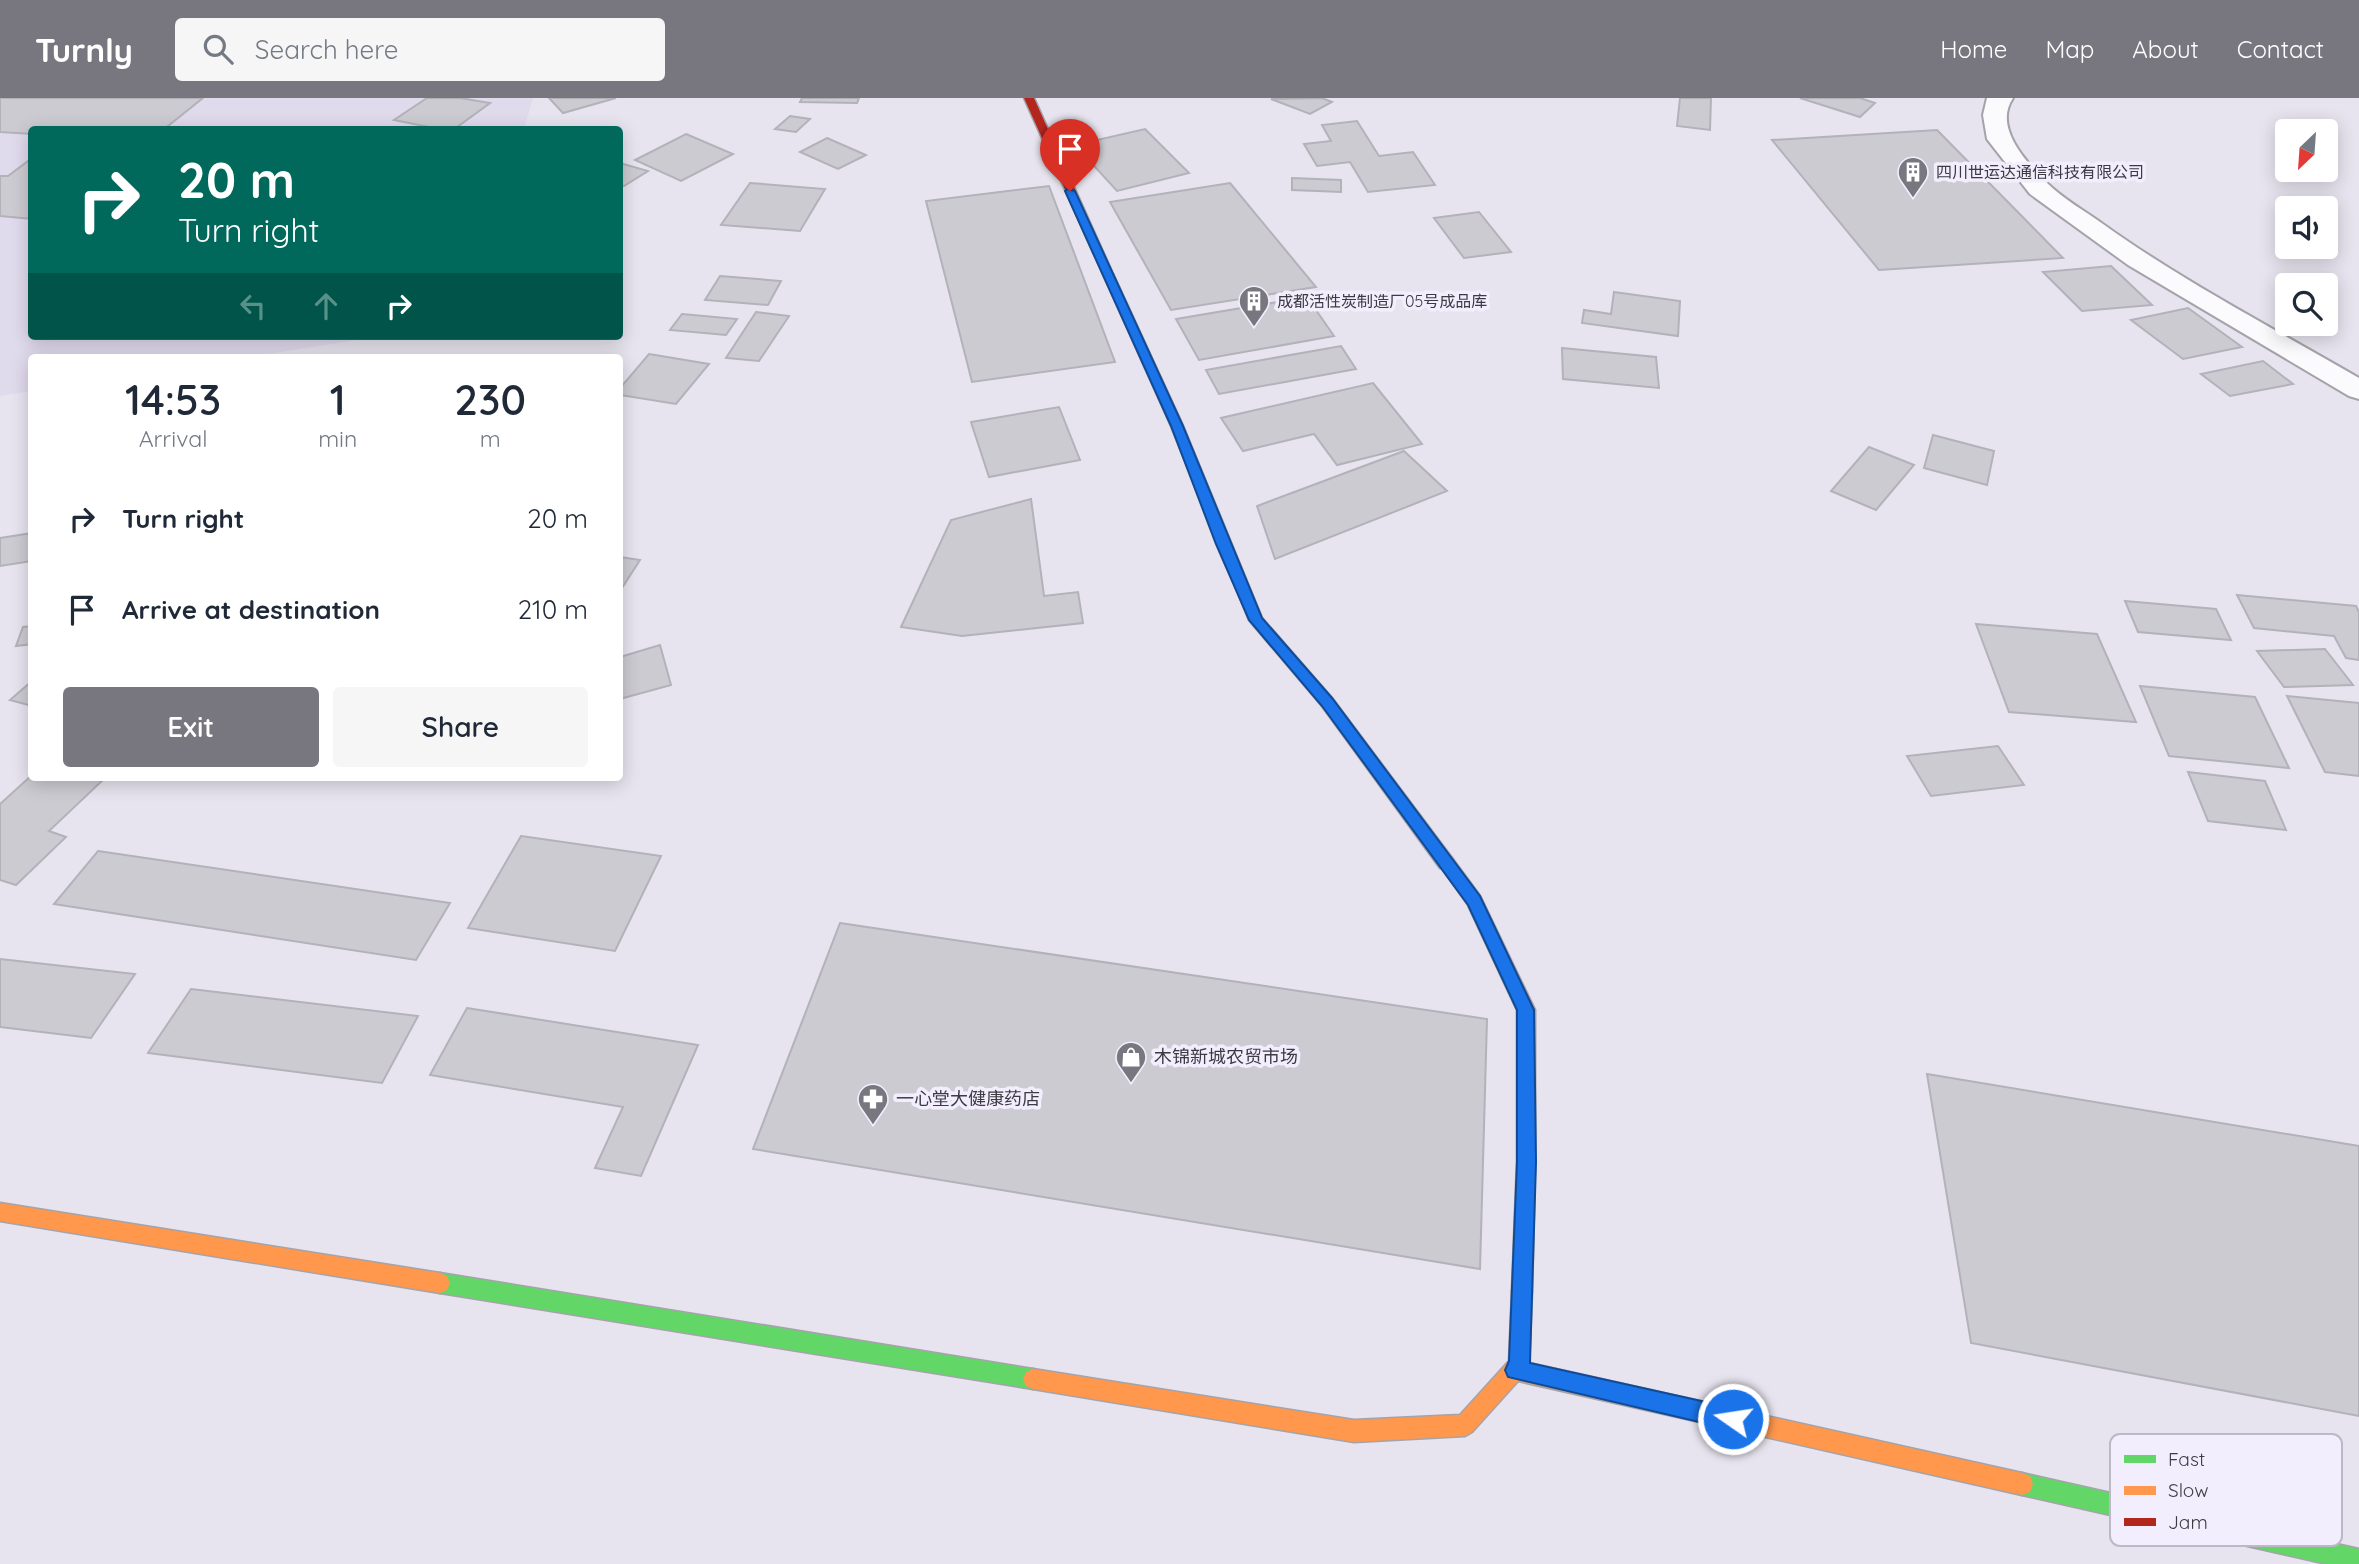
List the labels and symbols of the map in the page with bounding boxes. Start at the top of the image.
pin [1040,119,1100,191]
north arrow [2275,119,2338,182]
building icon: 四川世运达通信科技有限公司 [1896,155,1930,199]
place label: 四川世运达通信科技有限公司 [1936,162,2144,182]
building icon: 成都活性炭制造厂05号成品库 [1237,284,1271,328]
place label: 成都活性炭制造厂05号成品库 [1277,291,1487,311]
shop icon: 木锦新城农贸市场 [1114,1040,1148,1084]
place label: 木锦新城农贸市场 [1154,1045,1298,1068]
pharmacy icon: 一心堂大健康药店 [856,1082,890,1126]
place label: 一心堂大健康药店 [896,1087,1040,1110]
position arrow [1696,1382,1770,1456]
legend [2110,1434,2342,1546]
text: Fast [2168,1447,2205,1471]
text: Slow [2168,1478,2209,1502]
text: Jam [2168,1510,2208,1534]

